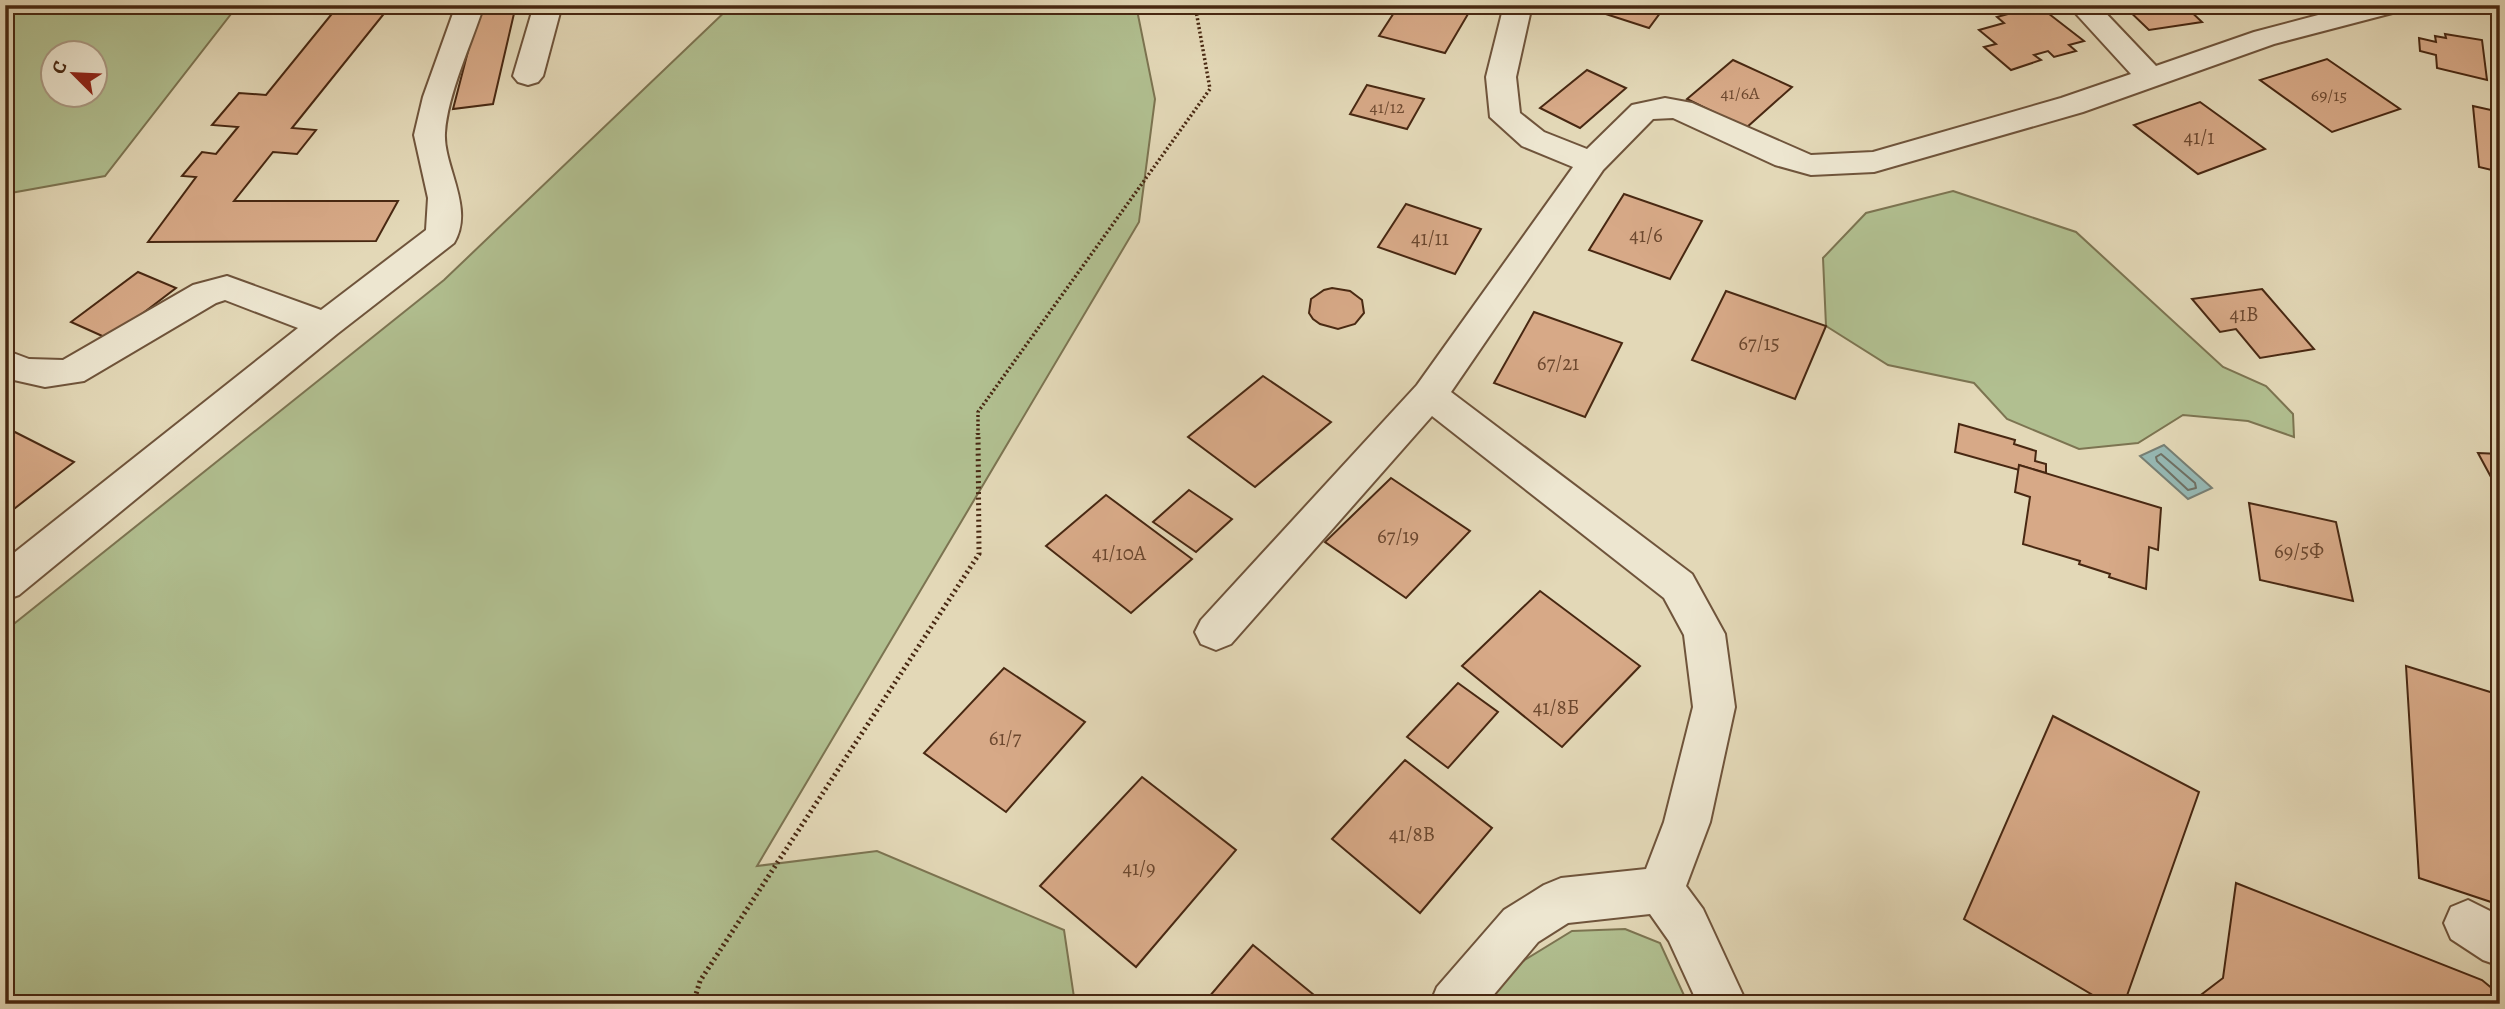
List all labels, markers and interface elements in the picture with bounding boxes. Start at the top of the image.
north arrow [38,38,108,108]
text: С [45,57,74,78]
house number: 41/6А [1720,81,1760,105]
house number: 69/15 [2311,83,2347,107]
house number: 41/12 [1370,95,1405,119]
house number: 41/1 [2184,123,2214,151]
house number: 41/6 [1629,221,1663,249]
house number: 41/11 [1411,224,1449,252]
house number: 41В [2229,300,2259,328]
house number: 67/15 [1738,329,1780,357]
house number: 67/21 [1537,349,1579,377]
house number: 67/19 [1377,522,1419,550]
house number: 69/5Ф [2274,537,2324,565]
house number: 41/10А [1092,539,1147,567]
house number: 41/8Б [1533,693,1579,721]
house number: 61/7 [989,724,1021,752]
house number: 41/8В [1389,820,1435,848]
house number: 41/9 [1122,854,1156,882]

